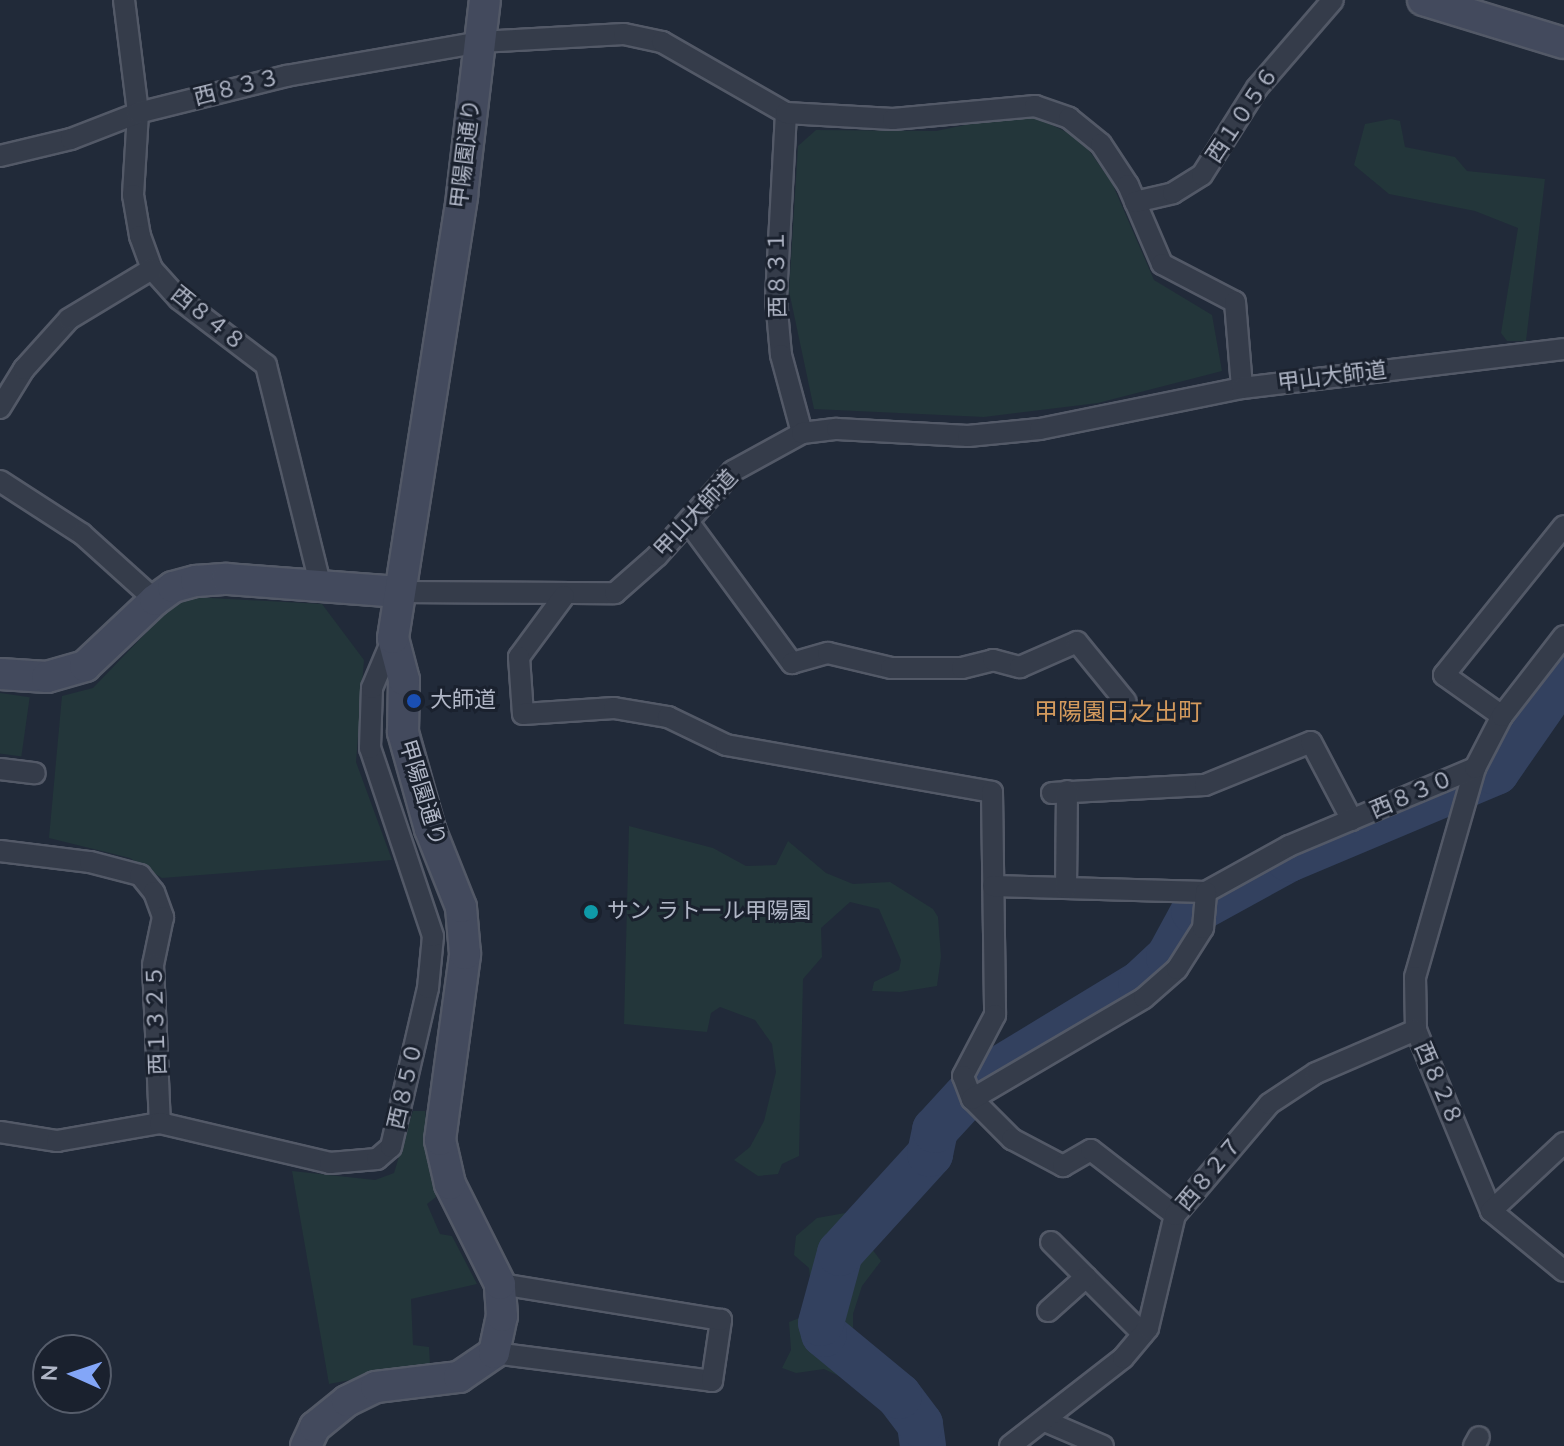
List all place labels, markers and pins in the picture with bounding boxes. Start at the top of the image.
place label: 大師道 [430,688,496,714]
marker: 大師道 [405,692,423,710]
place label: サン ラトール甲陽園 [607,899,811,925]
marker: サン ラトール甲陽園 [582,903,600,921]

